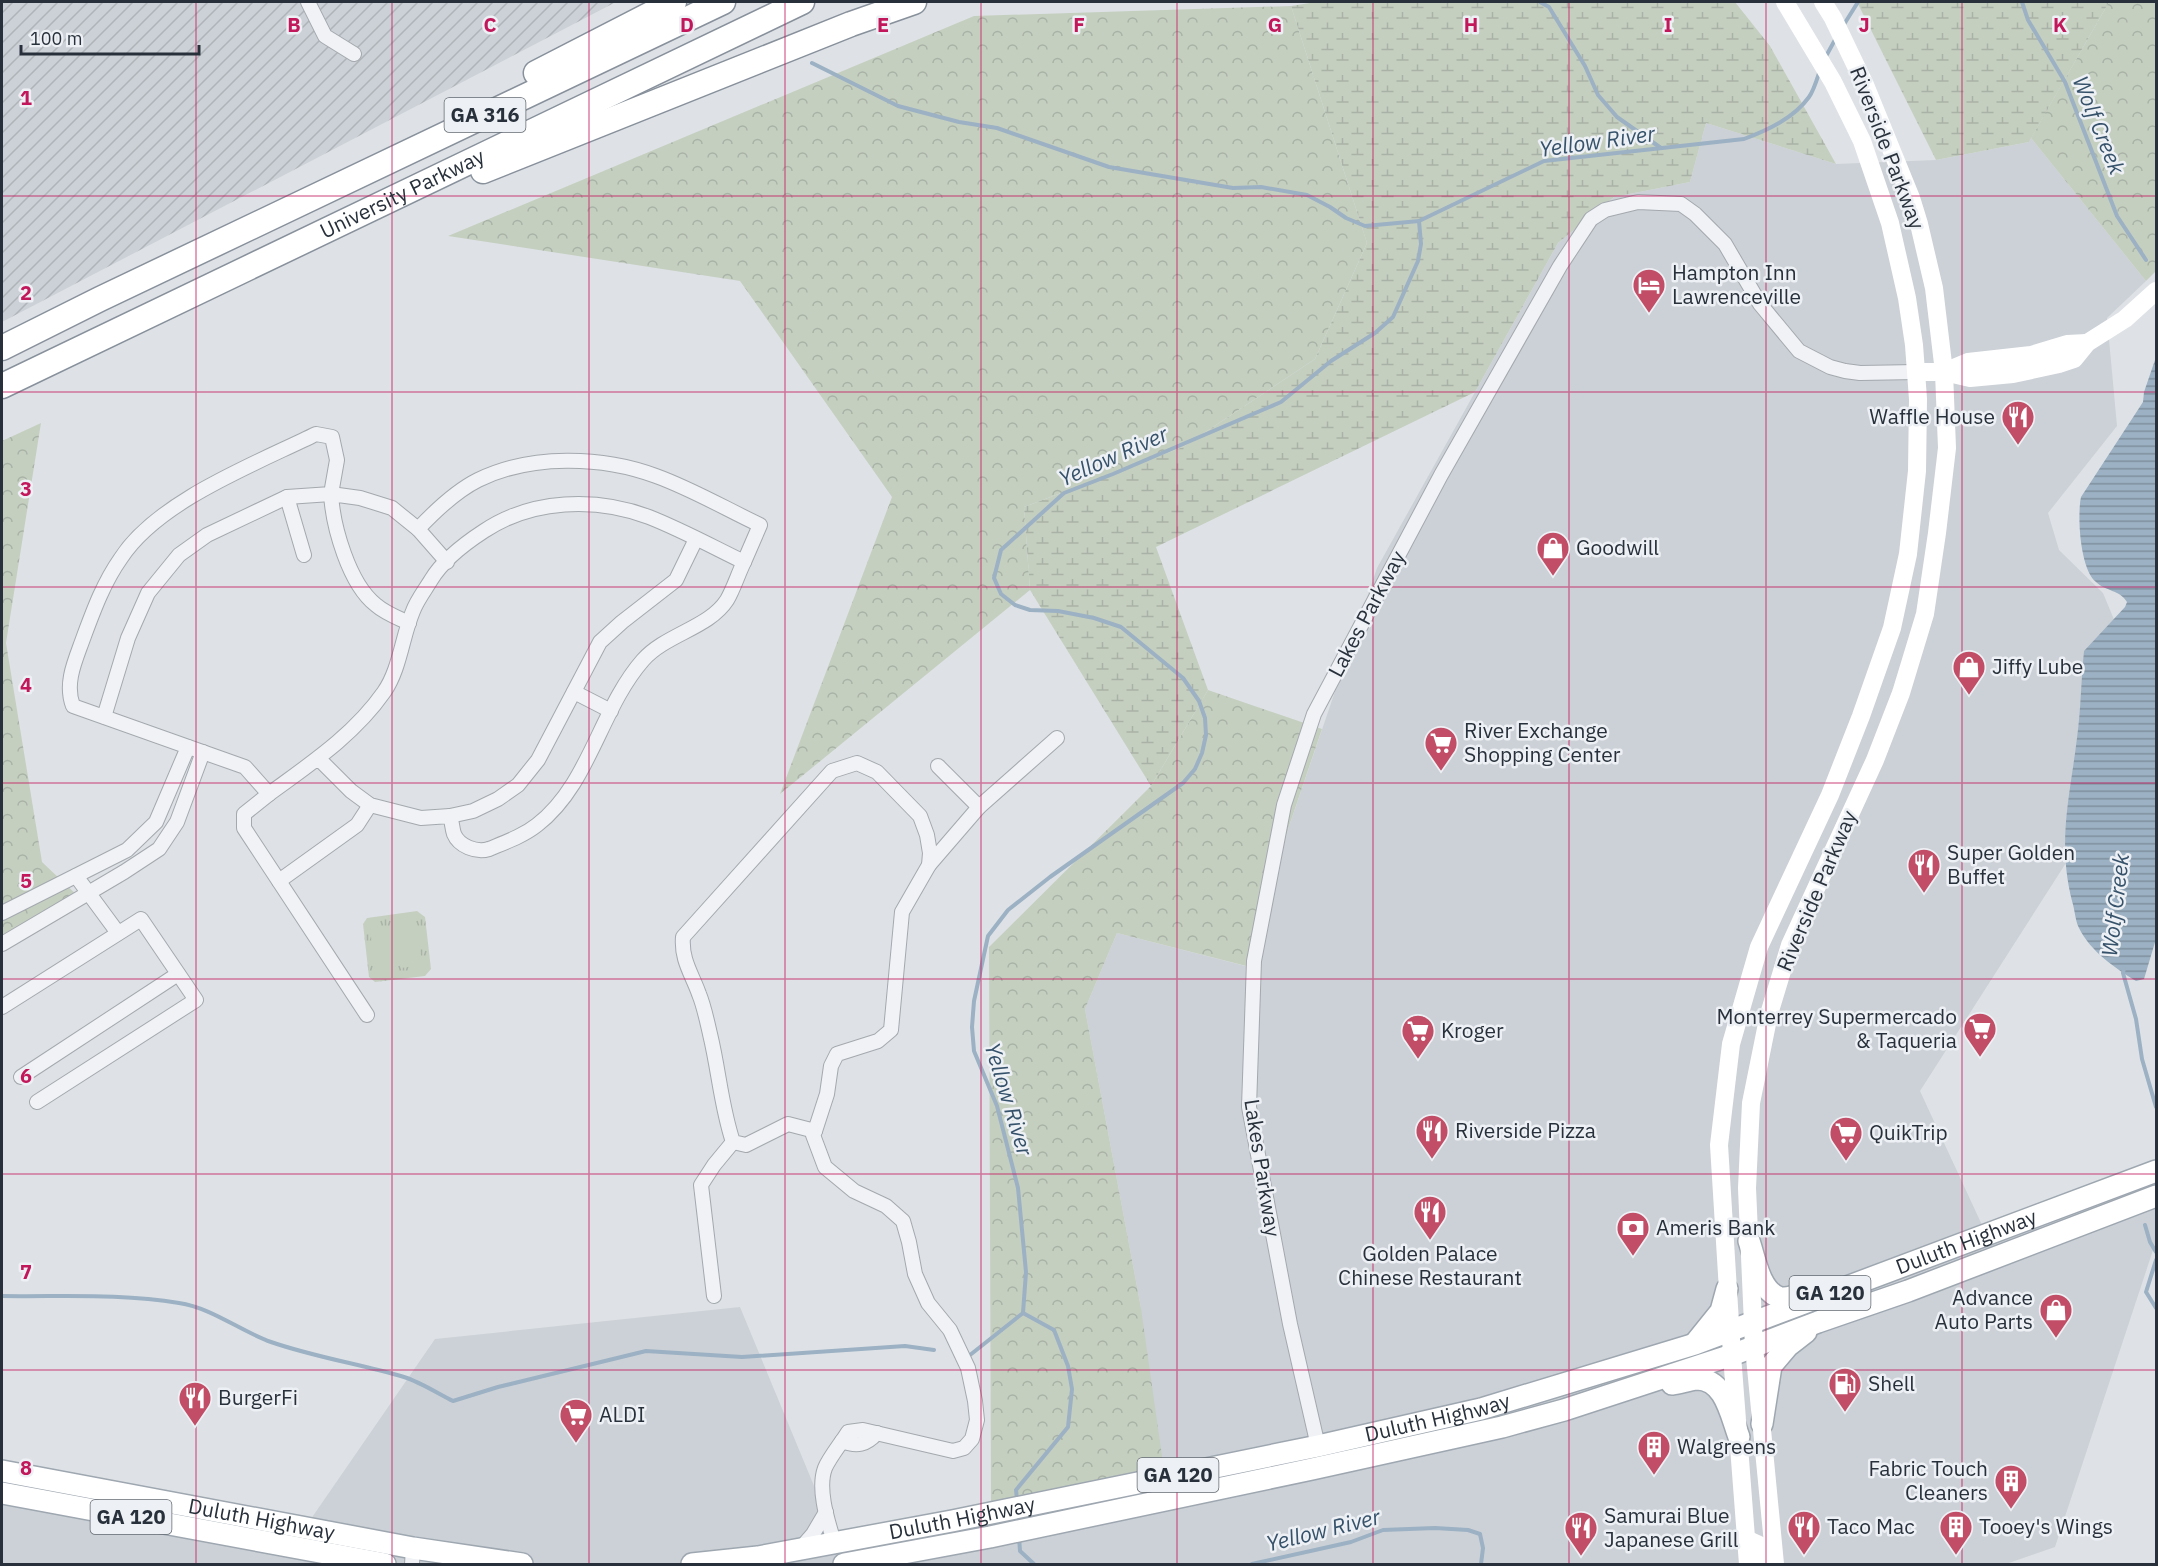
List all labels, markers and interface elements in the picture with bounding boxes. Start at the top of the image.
text: B [287,11,301,38]
text: C [483,11,497,38]
text: D [680,11,694,38]
text: E [877,11,889,38]
text: F [1073,11,1085,38]
text: G [1268,11,1282,38]
text: H [1464,11,1478,38]
text: I [1664,11,1672,38]
text: J [1858,11,1870,38]
text: K [2053,11,2067,38]
scale bar [21,18,200,56]
text: 100 m [30,27,82,50]
street label: Riverside Parkway [1844,62,1932,234]
water label: Wolf Creek [2067,71,2133,179]
text: 1 [20,84,32,111]
road number: GA 316 [444,98,526,132]
water label: Yellow River [1537,118,1658,163]
street label: University Parkway [315,141,489,244]
place label: Hampton Inn Lawrenceville [1672,258,1801,310]
hotel icon: Hampton Inn Lawrenceville [1631,267,1667,314]
text: 2 [20,279,32,306]
restaurant icon: Waffle House [2000,399,2036,446]
place label: Waffle House [1869,402,1995,430]
water label: Yellow River [1054,418,1173,493]
text: 3 [20,475,32,502]
shop icon: Goodwill [1535,530,1571,577]
place label: Goodwill [1576,533,1659,561]
street label: Lakes Parkway [1321,545,1411,682]
shop icon: Jiffy Lube [1951,649,1987,696]
place label: Jiffy Lube [1992,652,2083,680]
text: 4 [20,671,32,698]
place label: River Exchange Shopping Center [1464,716,1621,768]
supermarket icon: River Exchange Shopping Center [1423,725,1459,772]
street label: Riverside Parkway [1770,805,1863,975]
place label: Super Golden Buffet [1947,838,2075,890]
restaurant icon: Super Golden Buffet [1906,847,1942,894]
water label: Wolf Creek [2094,851,2135,958]
text: 5 [20,867,32,894]
place label: Monterrey Supermercado & Taqueria [1717,1002,1957,1054]
supermarket icon: Monterrey Supermercado & Taqueria [1962,1011,1998,1058]
supermarket icon: Kroger [1400,1013,1436,1060]
place label: Kroger [1441,1016,1504,1044]
water label: Yellow River [979,1039,1041,1160]
text: 6 [20,1062,32,1089]
street label: Lakes Parkway [1238,1097,1288,1239]
restaurant icon: Riverside Pizza [1414,1113,1450,1160]
supermarket icon: QuikTrip [1828,1115,1864,1162]
place label: Riverside Pizza [1455,1116,1596,1144]
place label: QuikTrip [1869,1118,1948,1146]
restaurant icon: Golden Palace Chinese Restaurant [1412,1194,1448,1241]
street label: Duluth Highway [1892,1202,2041,1280]
bank icon: Ameris Bank [1615,1210,1651,1257]
place label: Ameris Bank [1656,1213,1775,1241]
place label: Golden Palace Chinese Restaurant [1338,1239,1522,1291]
text: 7 [20,1258,32,1285]
road number: GA 120 [1790,1276,1870,1310]
place label: Advance Auto Parts [1934,1283,2033,1335]
shop icon: Advance Auto Parts [2038,1292,2074,1339]
fuel station icon: Shell [1827,1366,1863,1413]
place label: Shell [1868,1369,1915,1397]
restaurant icon: BurgerFi [177,1380,213,1427]
place label: BurgerFi [218,1383,298,1411]
street label: Duluth Highway [1362,1386,1514,1448]
supermarket icon: ALDI [558,1397,594,1444]
place label: ALDI [599,1400,645,1428]
building icon: Walgreens [1636,1429,1672,1476]
place label: Walgreens [1677,1432,1776,1460]
text: 8 [20,1454,32,1481]
place label: Fabric Touch Cleaners [1868,1454,1988,1506]
road number: GA 120 [1138,1458,1218,1492]
building icon: Fabric Touch Cleaners [1993,1463,2029,1510]
street label: Duluth Highway [886,1489,1038,1545]
street label: Duluth Highway [186,1491,338,1546]
road number: GA 120 [90,1500,172,1534]
water label: Yellow River [1263,1501,1384,1558]
place label: Samurai Blue Japanese Grill [1604,1501,1739,1553]
restaurant icon: Taco Mac [1786,1509,1822,1556]
building icon: Tooey's Wings [1938,1509,1974,1556]
restaurant icon: Samurai Blue Japanese Grill [1563,1510,1599,1557]
place label: Taco Mac [1827,1512,1915,1540]
place label: Tooey's Wings [1979,1512,2113,1540]

